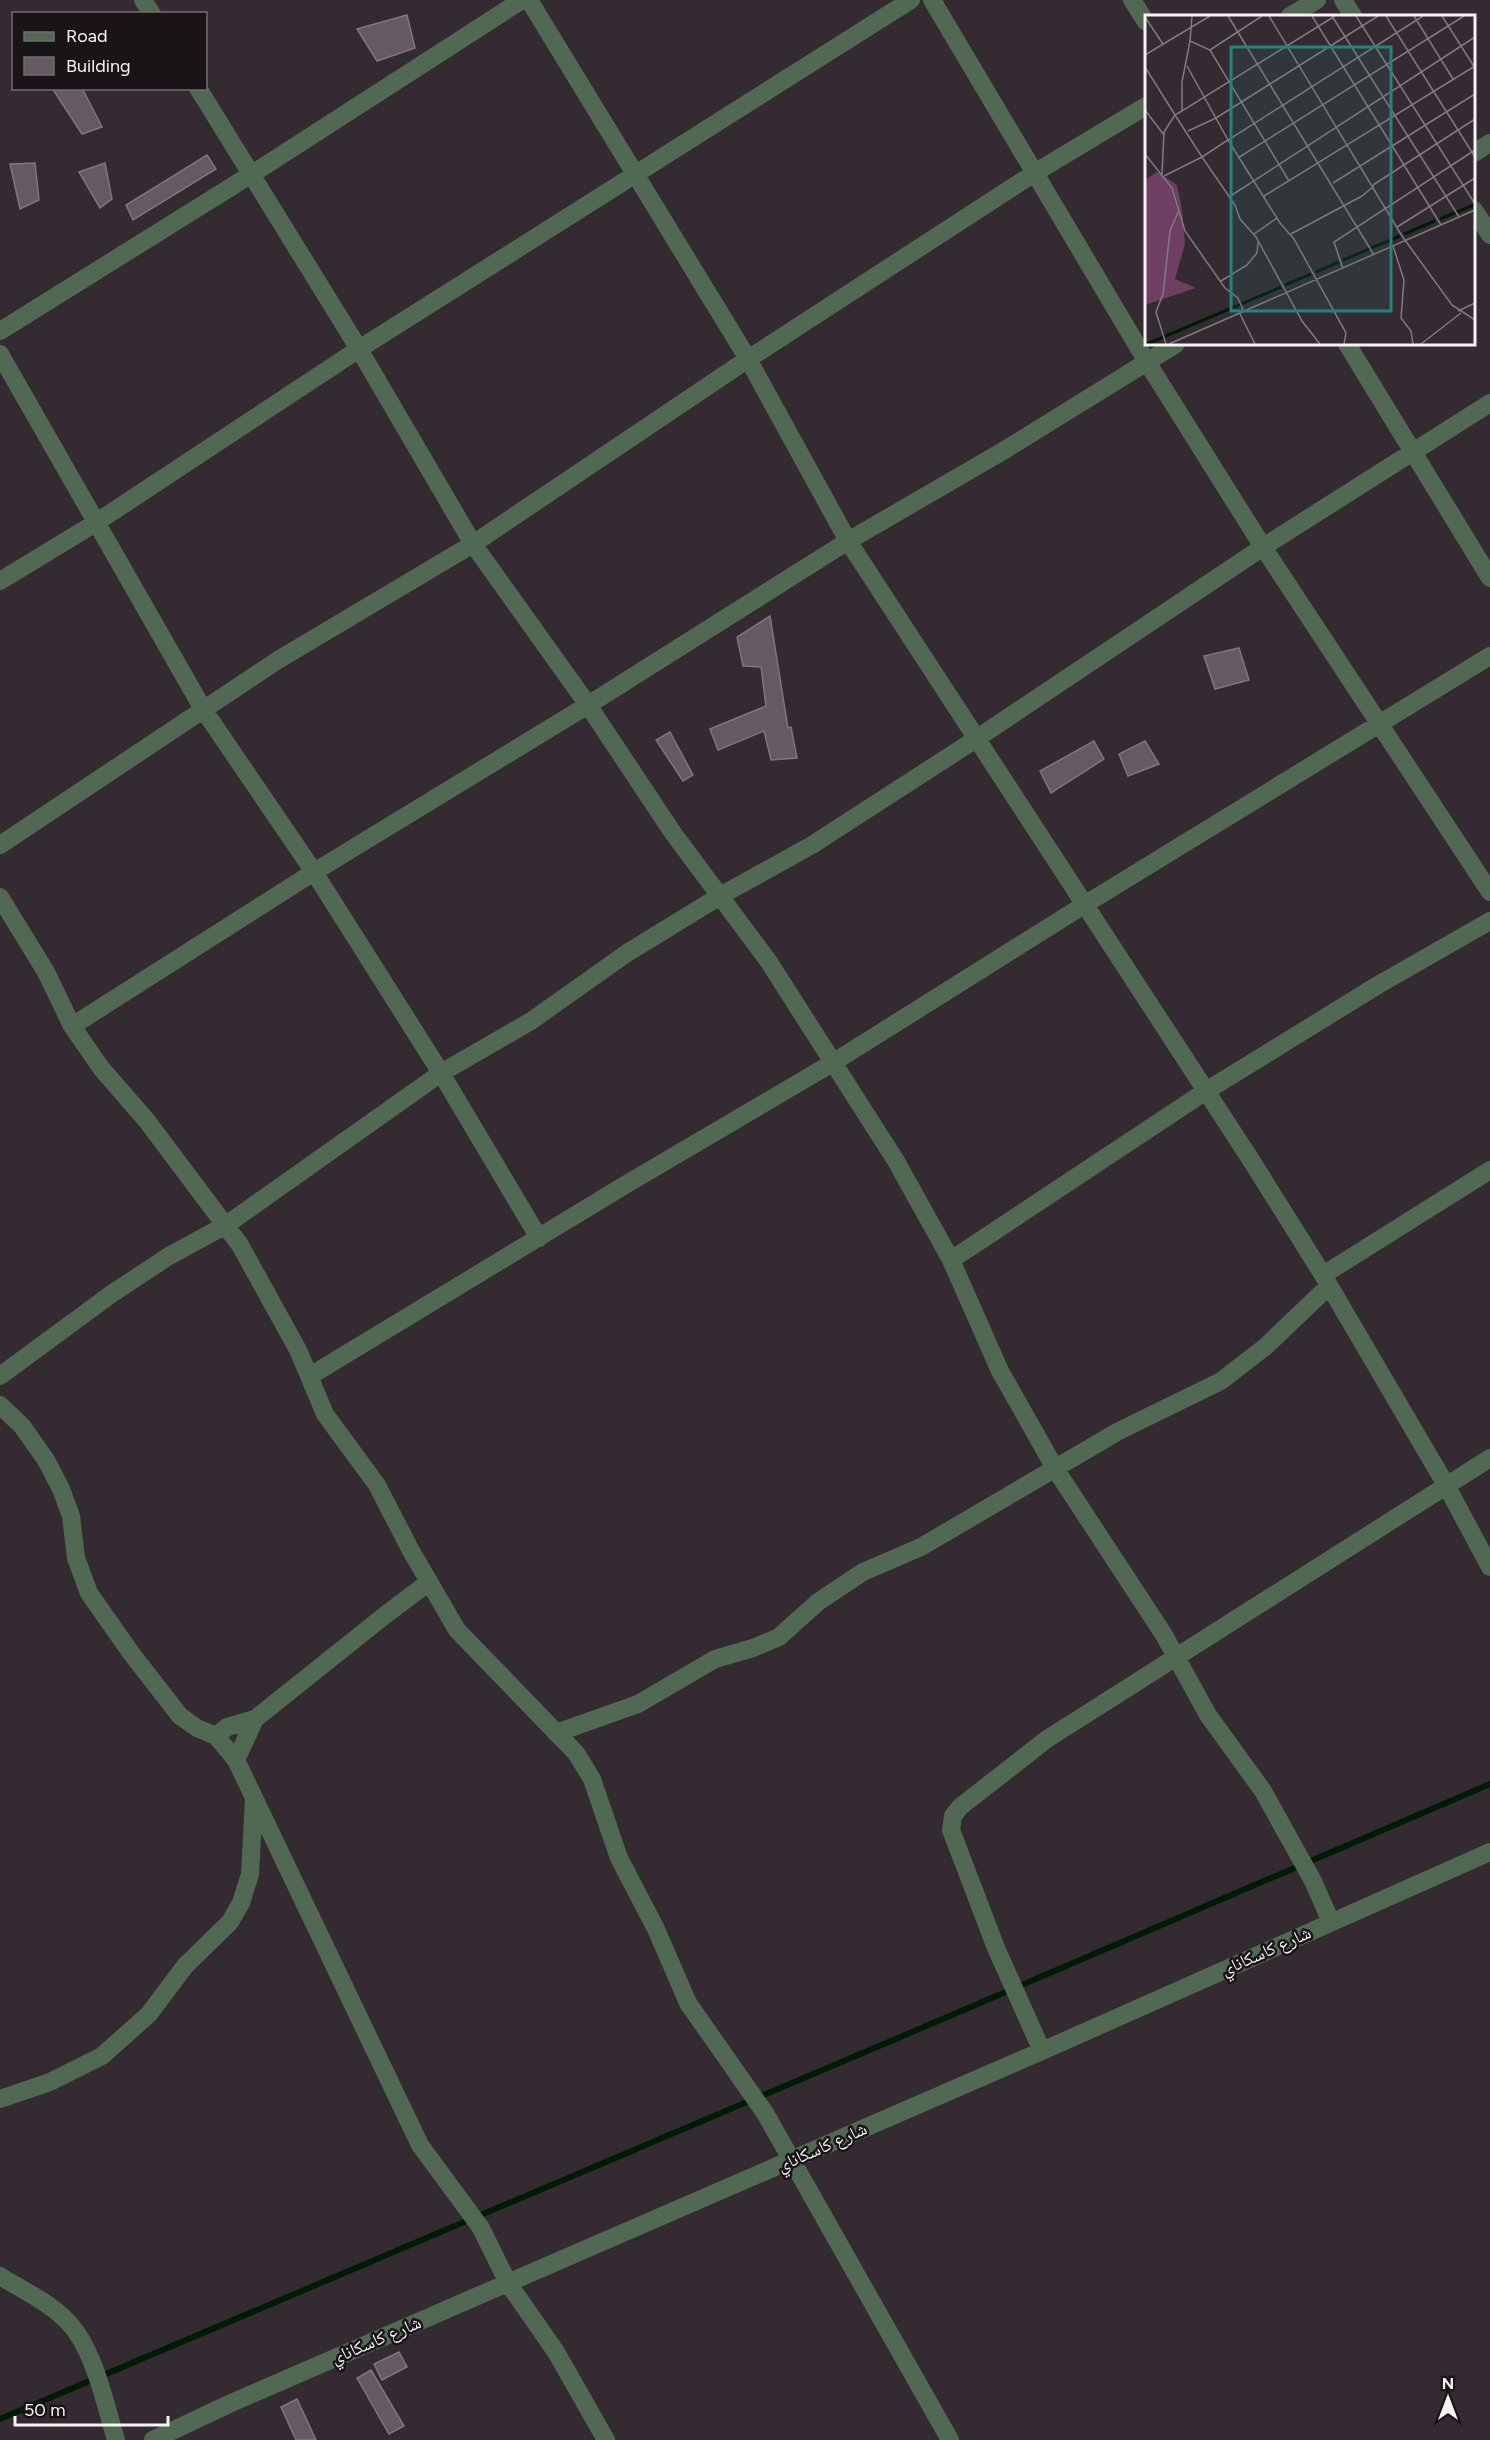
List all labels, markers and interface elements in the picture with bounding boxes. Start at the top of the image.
legend [12,12,207,90]
inset map [1145,15,1475,345]
text: Road [66,25,107,47]
text: Building [66,55,131,77]
street label: شارع كاسكاناي [1218,1921,1316,1984]
street label: شارع كاسكاناي [774,2117,872,2180]
street label: شارع كاسكاناي [328,2311,426,2372]
north arrow [1418,2368,1478,2428]
text: N [1442,2374,1454,2393]
scale bar [15,2389,168,2427]
text: 50 m [24,2399,66,2421]

